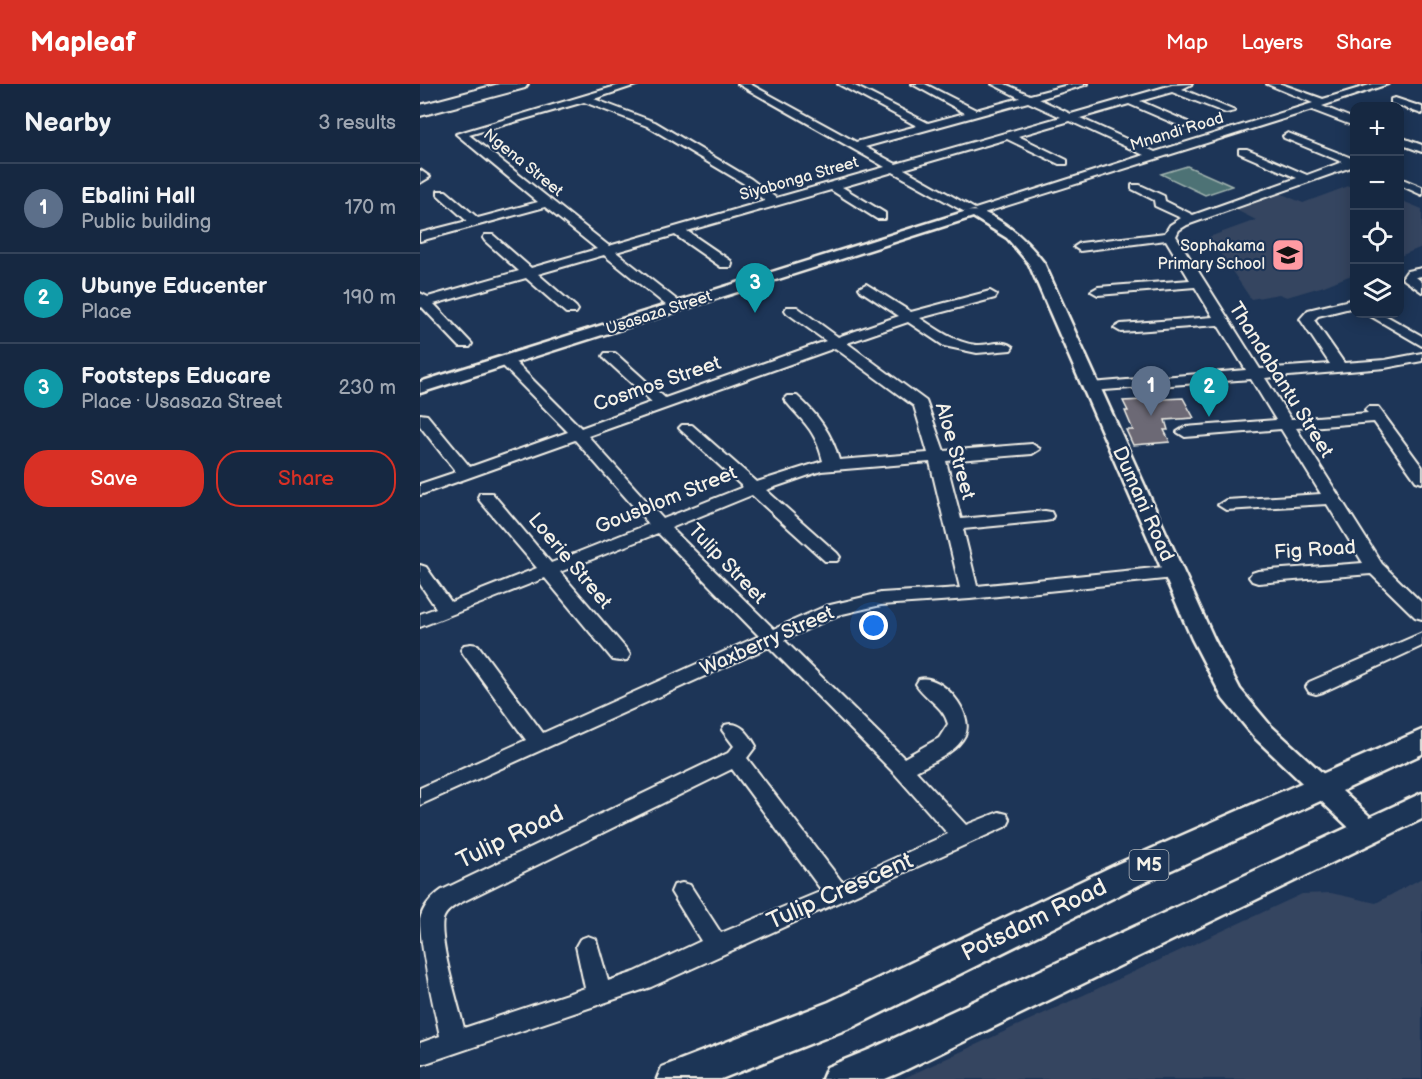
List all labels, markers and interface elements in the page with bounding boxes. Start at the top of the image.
text: Mapleaf [30,26,136,59]
text: Map [1166,30,1208,55]
text: Layers [1241,30,1303,55]
text: Share [1336,30,1392,55]
map controls [1350,102,1404,318]
button: + [1350,102,1404,156]
text: Nearby [24,108,111,139]
street label: Mnandi Road [1128,109,1226,155]
text: 3 results [318,111,396,135]
street label: Ngena Street [479,125,567,201]
street label: Siyabonga Street [737,153,861,205]
button: − [1350,156,1404,210]
text: Ebalini Hall [81,183,195,210]
text: 1 [39,196,48,220]
text: 170 m [345,196,396,220]
text: Public building [81,210,211,234]
button: locate [1350,210,1404,264]
place label: Sophakama Primary School [1158,237,1265,274]
school or university icon: Sophakama Primary School [1270,237,1306,273]
pin: 3 [736,264,774,313]
button: layers [1350,264,1404,318]
text: Ubunye Educenter [81,273,267,300]
text: 2 [38,286,49,310]
text: 190 m [343,286,396,310]
street label: Usasaza Street [604,287,714,339]
street label: Thandabantu Street [1223,298,1339,462]
text: Place [81,300,132,324]
street label: Cosmos Street [590,351,724,417]
text: Footsteps Educare [81,363,271,390]
pin: 1 [1132,366,1170,416]
pin: 2 [1190,368,1228,417]
text: 3 [38,376,49,400]
text: 230 m [339,376,396,400]
text: Place · Usasaza Street [81,390,282,414]
street label: Aloe Street [930,400,980,502]
street label: Dumani Road [1107,443,1179,565]
button: Save [24,450,204,507]
button: Share [216,450,396,507]
street label: Gousblom Street [592,461,740,539]
street label: Loerie Street [523,508,617,614]
street label: Tulip Street [683,519,771,609]
street label: Fig Road [1273,535,1357,565]
street label: Waxberry Street [696,601,838,681]
your location [859,611,888,640]
street label: Tulip Road [452,799,568,875]
street label: Tulip Crescent [763,846,918,936]
road number: M5 [1130,850,1168,880]
street label: Potsdam Road [957,872,1111,968]

